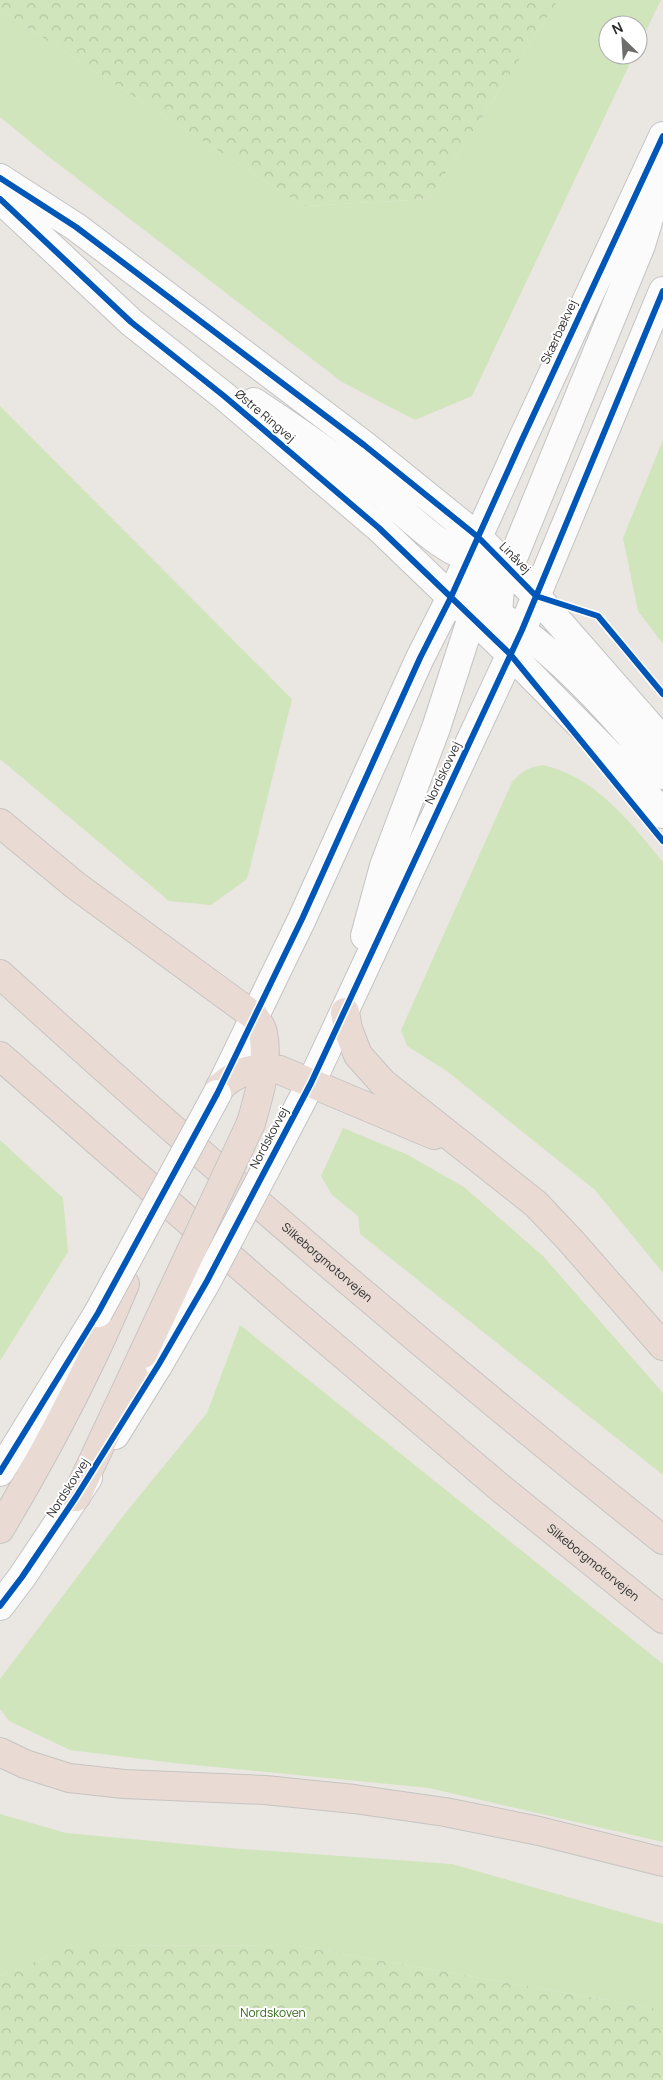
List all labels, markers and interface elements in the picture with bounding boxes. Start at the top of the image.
north arrow [598,15,648,65]
text: N [609,17,626,39]
street label: Skærbækvej [536,297,581,367]
street label: Østre Ringvej [232,385,299,446]
street label: Linåvej [496,538,535,577]
street label: Nordskovvej [421,739,465,807]
street label: Nordskovvej [245,1104,292,1172]
street label: Silkeborgmotorvejen [278,1218,376,1306]
street label: Nordskovvej [42,1455,93,1521]
street label: Silkeborgmotorvejen [543,1520,643,1605]
park label: Nordskoven [240,2004,306,2021]

